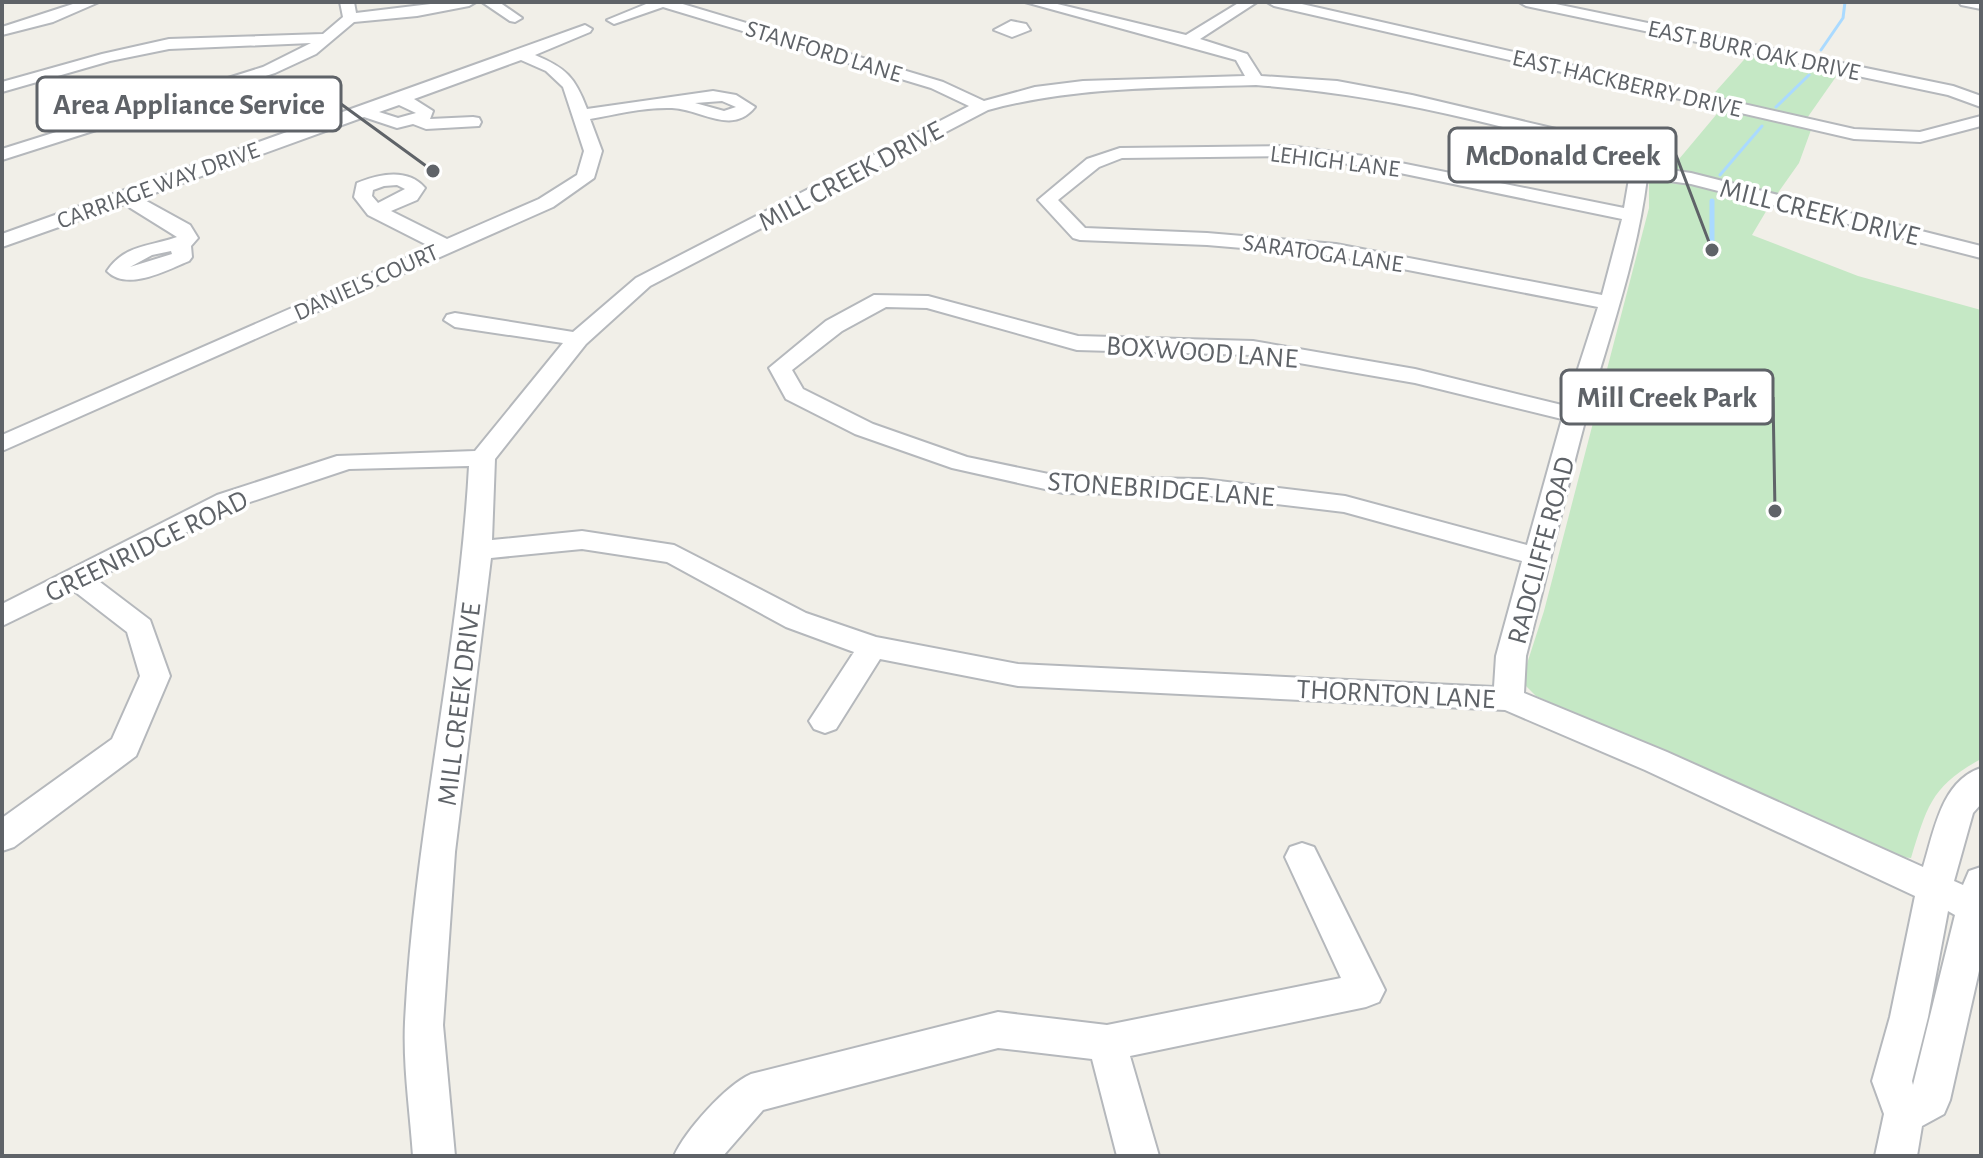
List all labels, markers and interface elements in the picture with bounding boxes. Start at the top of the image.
street label: STANFORD LANE [743,17,905,87]
street label: EAST BURR OAK DRIVE [1645,17,1863,85]
street label: EAST HACKBERRY DRIVE [1510,46,1744,122]
callout: Area Appliance Service [37,77,341,131]
text: Area Appliance Service [53,90,325,120]
street label: MILL CREEK DRIVE [754,116,948,237]
callout: McDonald Creek [1449,128,1676,182]
street label: CARRIAGE WAY DRIVE [54,138,263,234]
text: McDonald Creek [1465,141,1661,171]
street label: LEHIGH LANE [1269,142,1402,182]
street label: MILL CREEK DRIVE [1717,175,1922,251]
street label: SARATOGA LANE [1241,231,1405,277]
street label: DANIELS COURT [290,240,443,326]
street label: BOXWOOD LANE [1105,332,1299,374]
callout: Mill Creek Park [1561,370,1773,424]
text: Mill Creek Park [1577,383,1757,413]
street label: RADCLIFFE ROAD [1503,454,1580,647]
street label: STONEBRIDGE LANE [1047,468,1275,512]
street label: GREENRIDGE ROAD [41,486,253,608]
street label: MILL CREEK DRIVE [434,601,486,807]
street label: THORNTON LANE [1296,676,1496,714]

